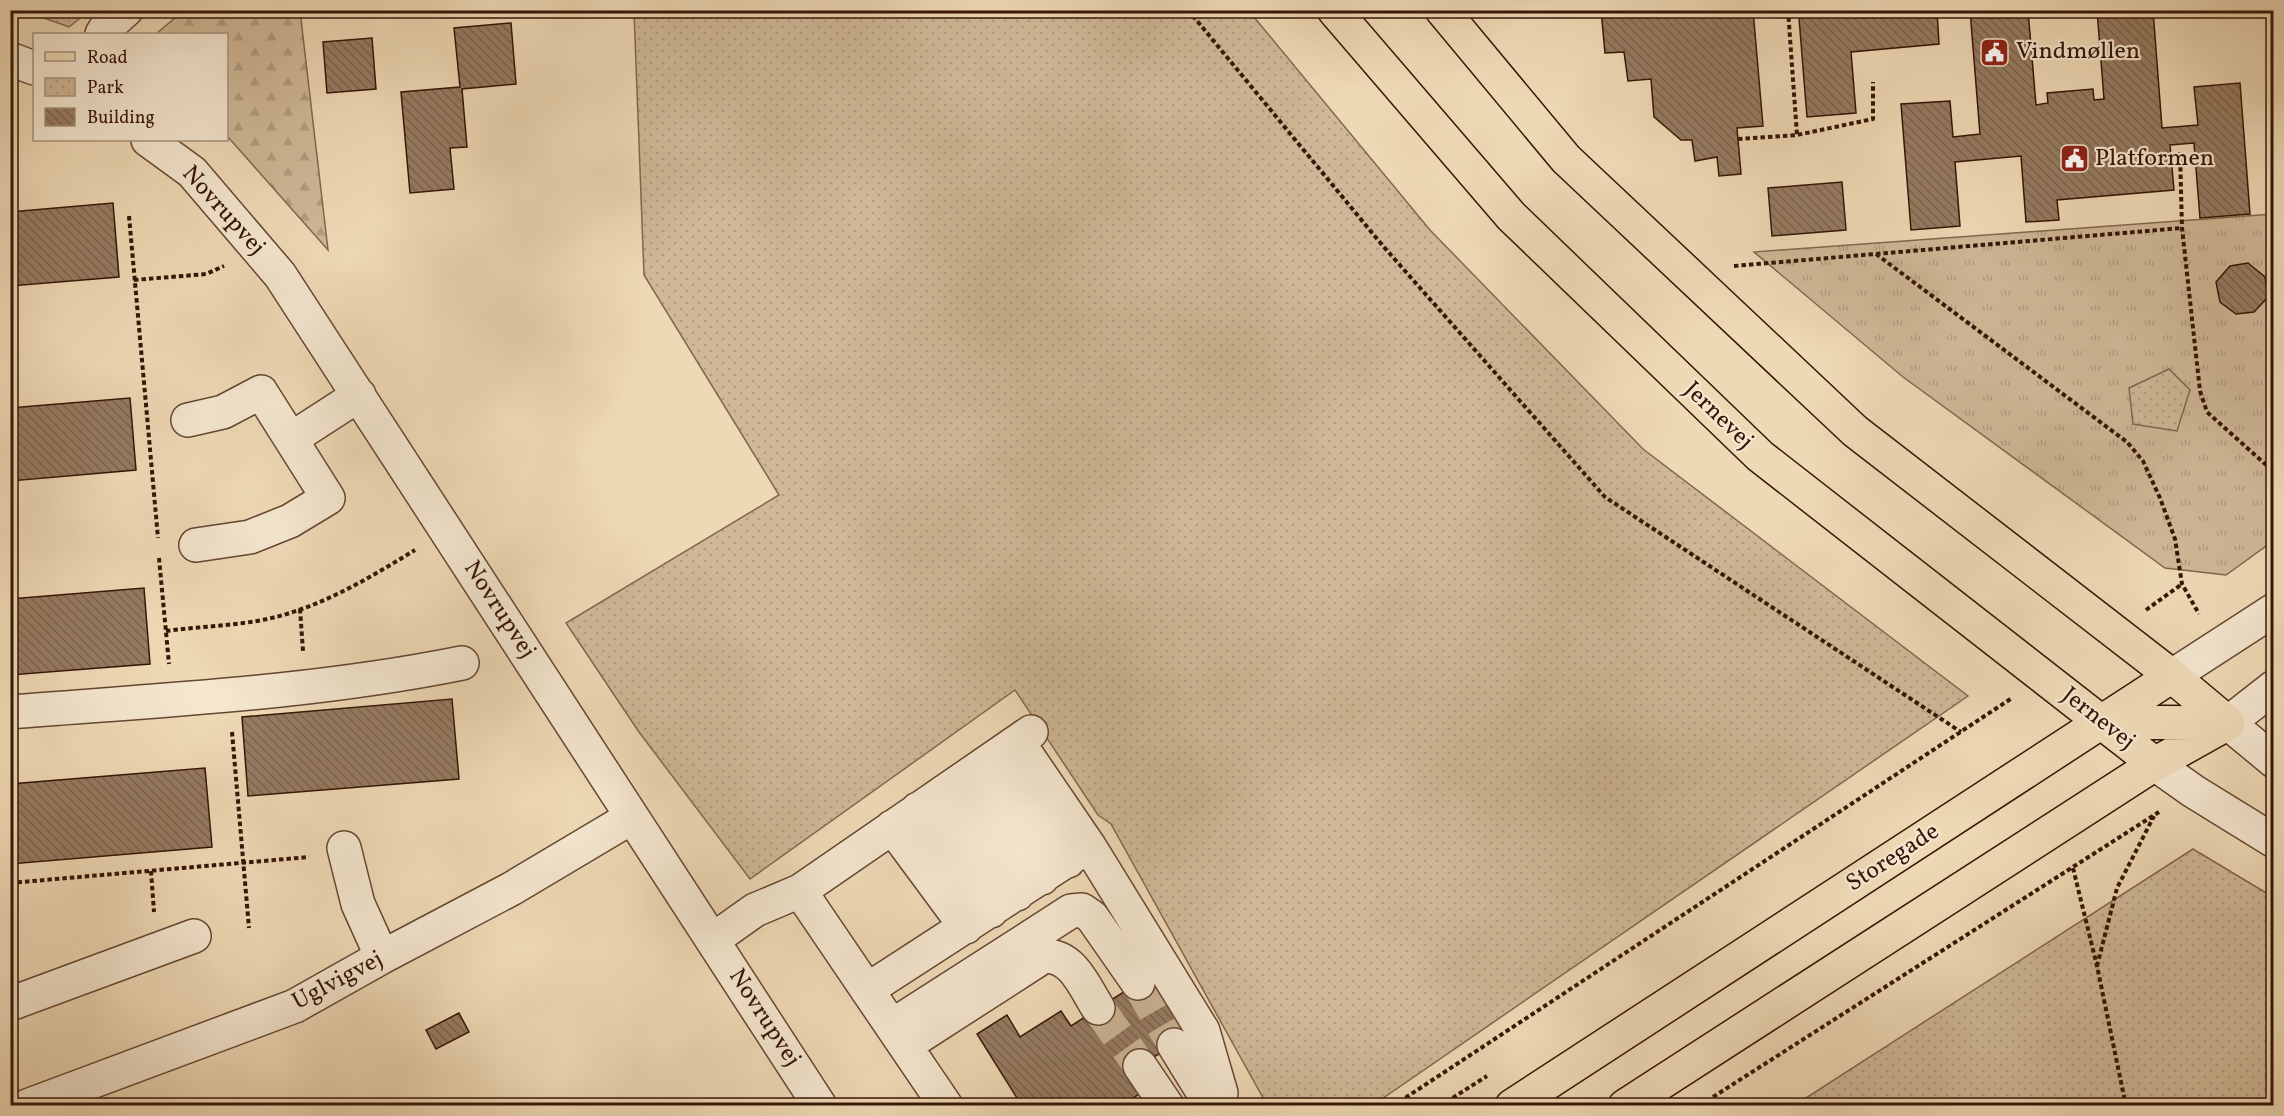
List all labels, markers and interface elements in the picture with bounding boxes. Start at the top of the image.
legend [33,33,228,141]
place label: Vindmøllen [2016,35,2140,69]
public building icon: Vindmøllen [1979,36,2011,68]
text: Road [87,46,128,71]
text: Park [87,76,124,101]
text: Building [87,106,155,131]
place label: Platformen [2095,142,2214,176]
public building icon: Platformen [2058,143,2090,175]
street label: Novrupvej [173,158,273,264]
street label: Jernevej [1675,374,1761,458]
street label: Novrupvej [455,554,543,666]
street label: Jernevej [2054,679,2142,759]
street label: Storegade [1840,815,1946,901]
street label: Uglvigvej [287,943,389,1019]
street label: Novrupvej [720,962,808,1074]

